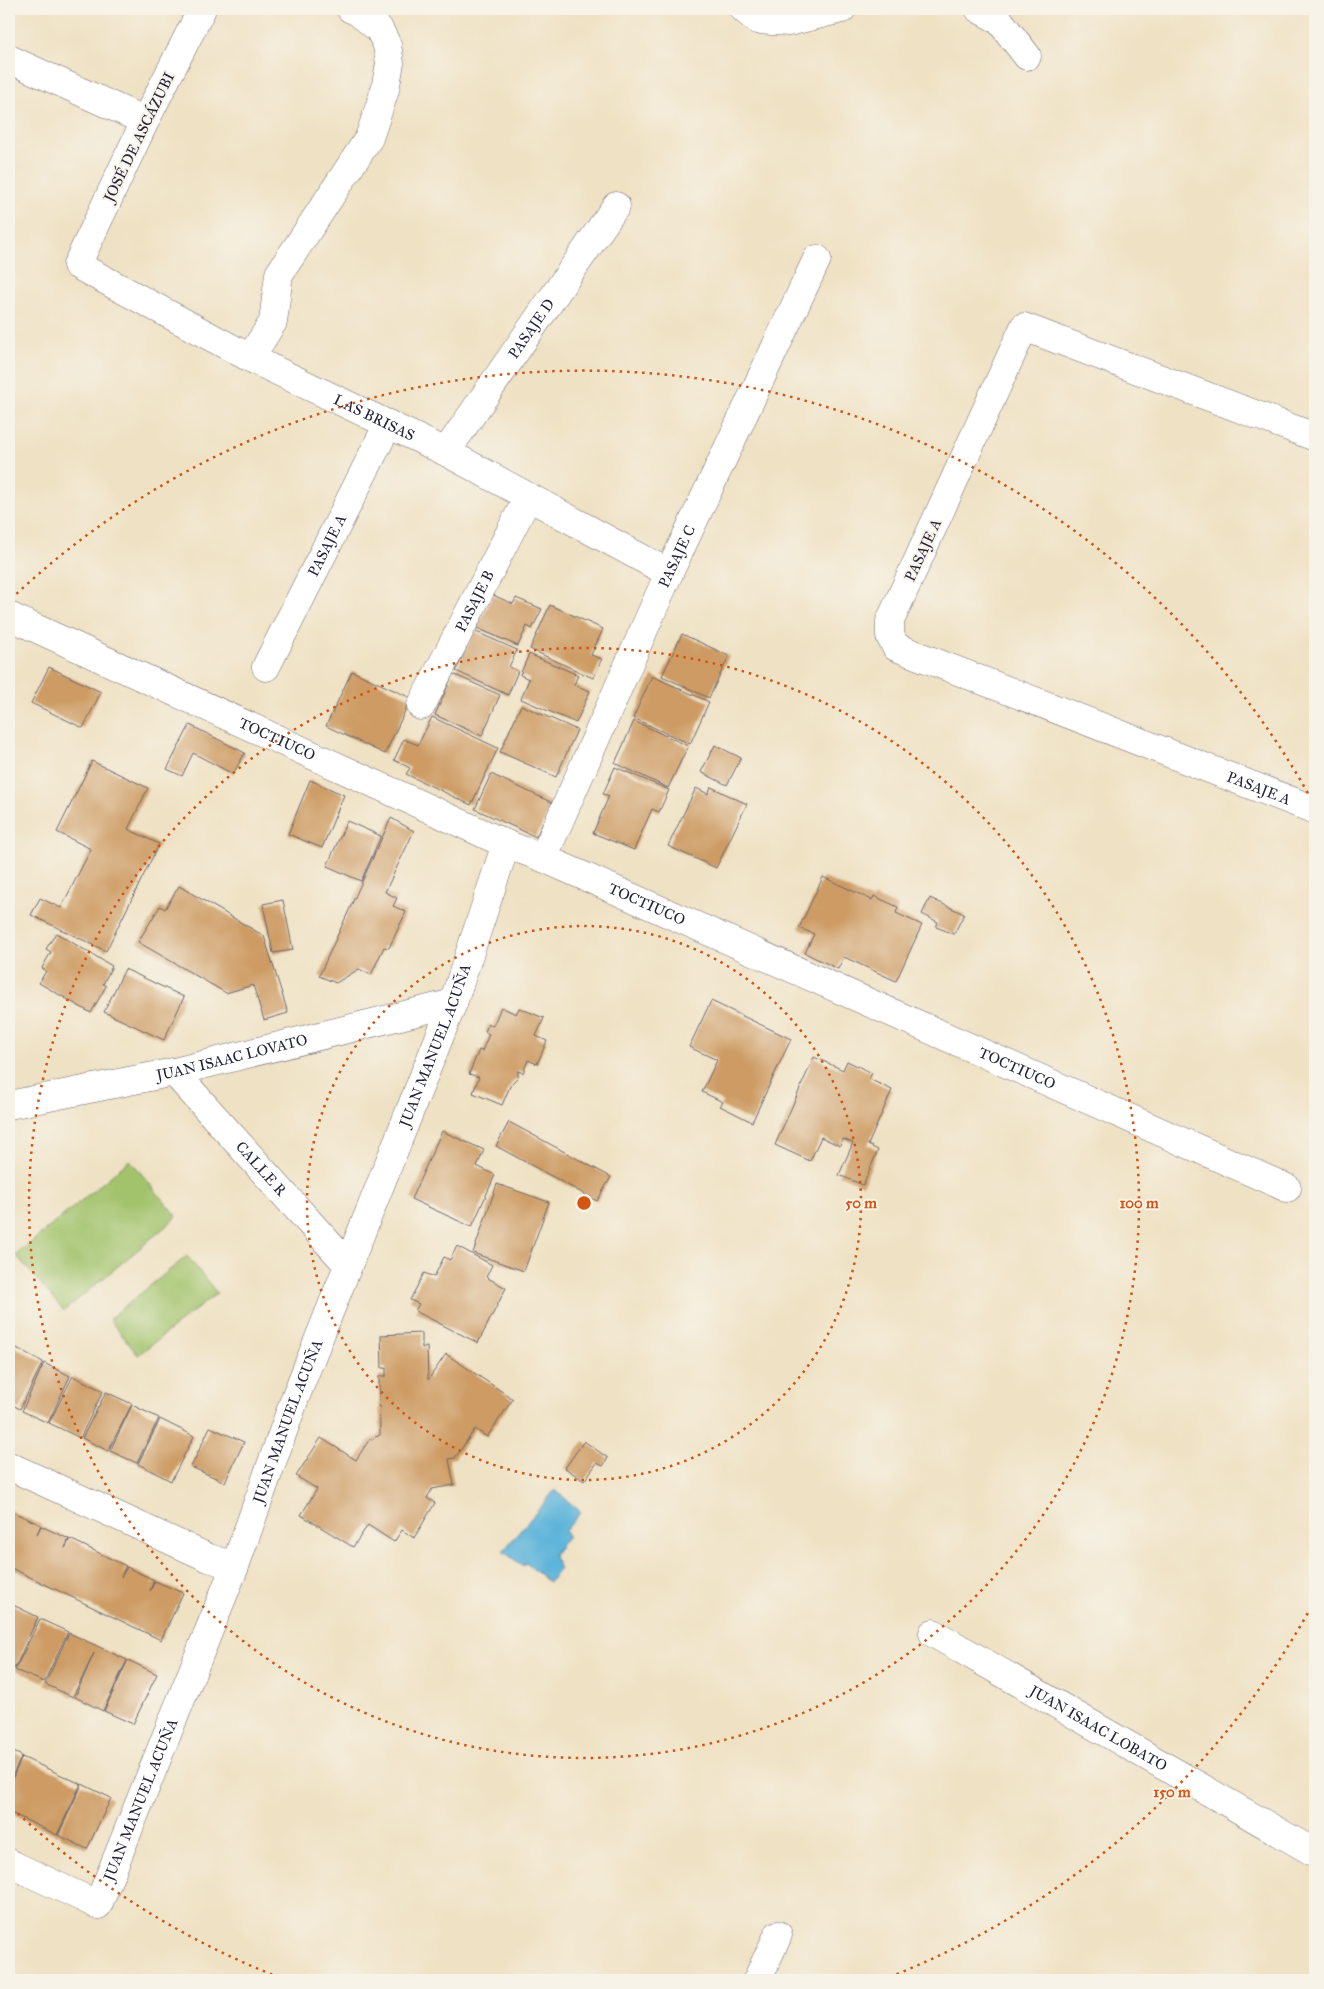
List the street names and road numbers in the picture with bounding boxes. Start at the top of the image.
street label: JOSÉ DE ASCÁZUBI [98,69,179,207]
street label: PASAJE D [504,295,558,362]
street label: LAS BRISAS [331,390,418,445]
street label: PASAJE A [304,512,350,579]
street label: PASAJE A [901,516,946,584]
street label: PASAJE C [655,522,699,590]
street label: PASAJE B [452,567,498,635]
street label: TOCTIUCO [236,714,318,764]
street label: PASAJE A [1224,768,1293,809]
street label: TOCTIUCO [606,879,688,929]
street label: JUAN MANUEL ACUÑA [395,961,474,1132]
street label: JUAN ISAAC LOVATO [153,1030,309,1086]
street label: TOCTIUCO [976,1043,1058,1093]
street label: CALLE R [232,1138,290,1200]
street label: JUAN MANUEL ACUÑA [248,1337,326,1508]
street label: JUAN ISAAC LOBATO [1024,1681,1170,1775]
street label: JUAN MANUEL ACUÑA [99,1716,181,1886]

